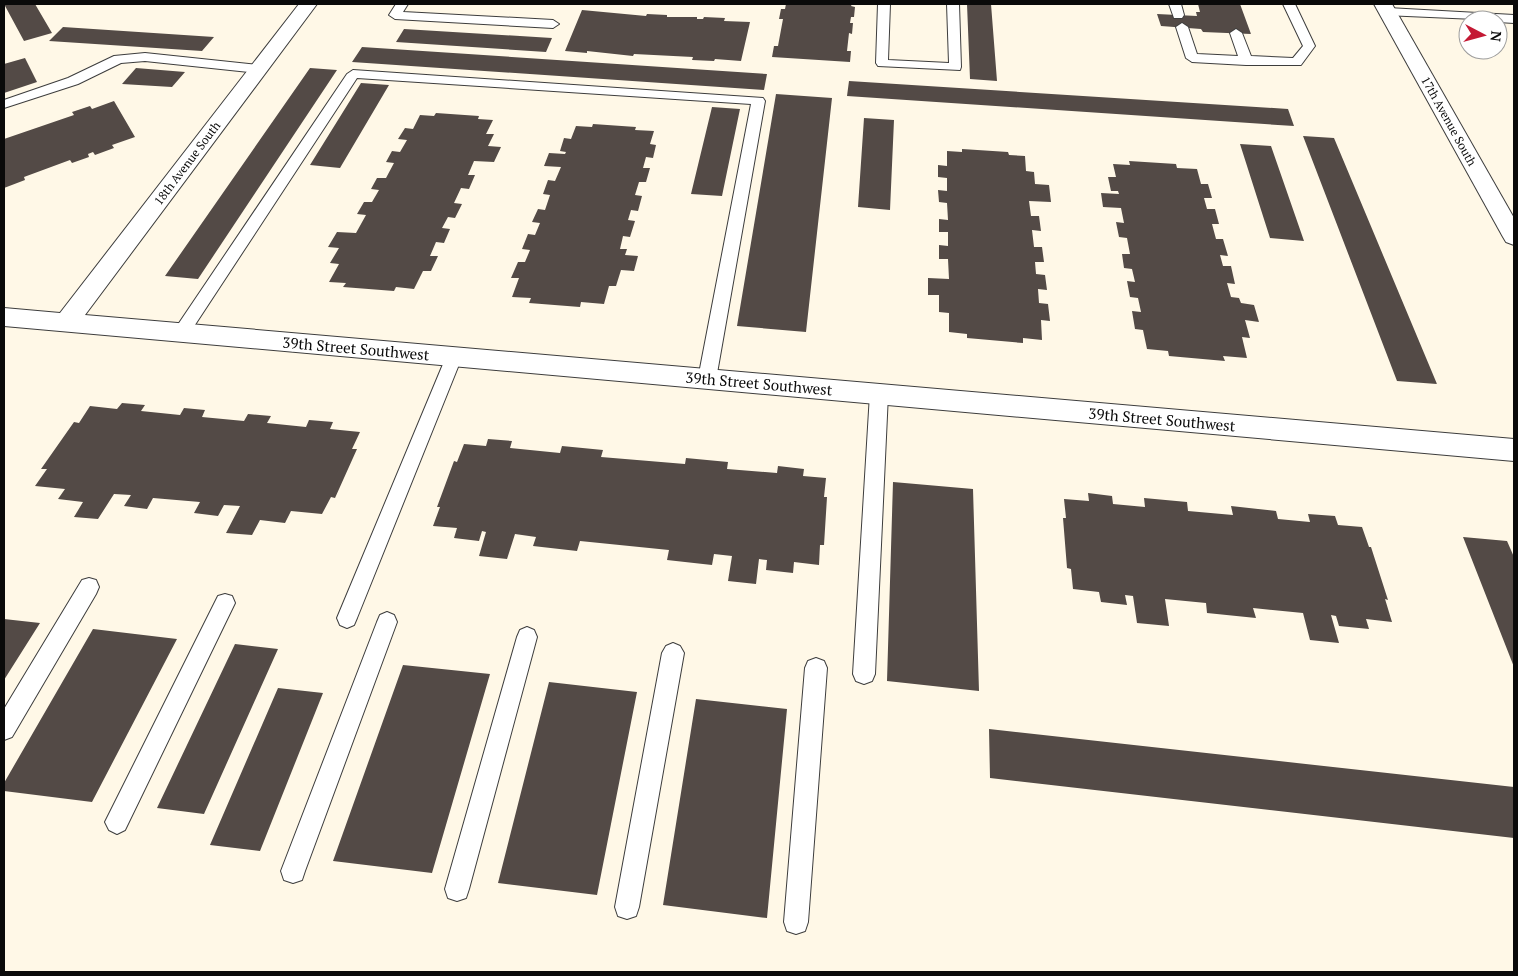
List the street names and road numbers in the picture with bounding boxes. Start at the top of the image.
street label: 17th Avenue South [1418,74,1480,168]
street label: 18th Avenue South [151,118,223,208]
street label: 39th Street Southwest [282,332,431,364]
street label: 39th Street Southwest [685,367,834,399]
street label: 39th Street Southwest [1088,403,1237,435]

